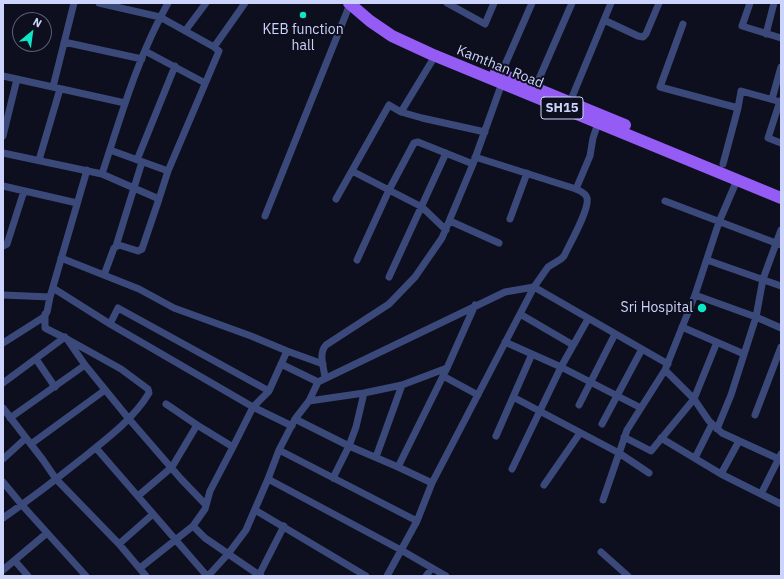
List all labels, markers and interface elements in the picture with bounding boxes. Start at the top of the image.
marker: KEB function hall [298,10,308,20]
north arrow [12,12,52,52]
text: N [30,14,44,30]
place label: KEB function hall [262,22,344,54]
street label: Kamthan Road [454,42,546,92]
road number: SH15 [541,97,583,119]
place label: Sri Hospital [621,300,693,316]
marker: Sri Hospital [696,302,708,314]

